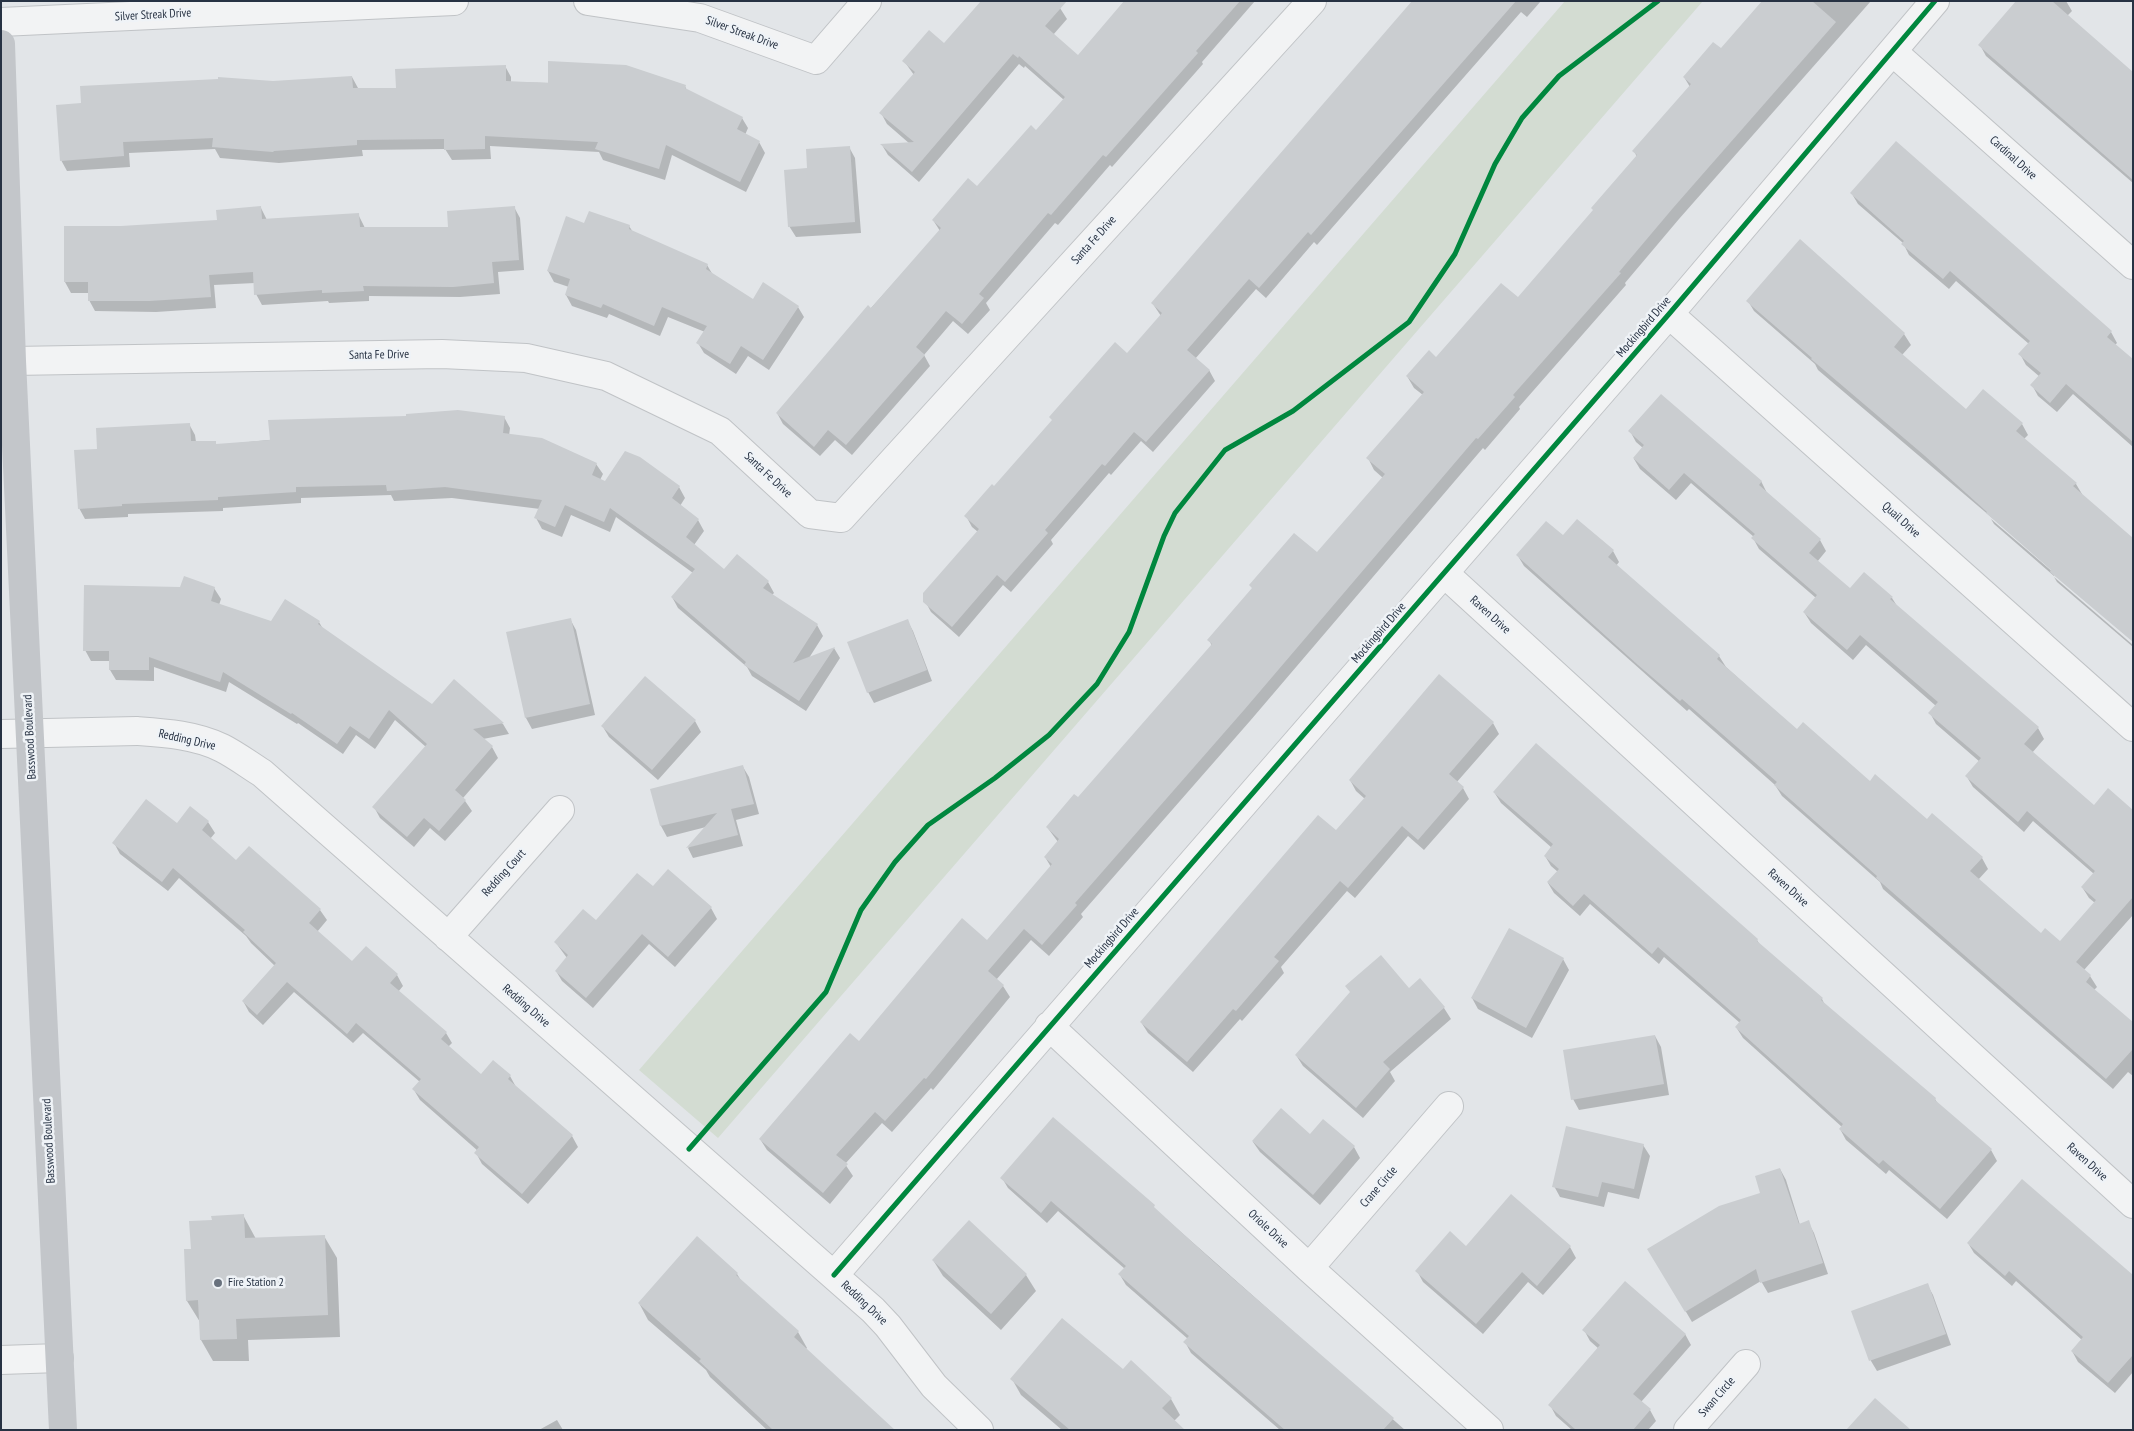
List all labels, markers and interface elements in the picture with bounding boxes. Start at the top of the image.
street label: Silver Streak Drive [114,6,192,24]
street label: Silver Streak Drive [704,13,780,53]
street label: Cardinal Drive [1986,133,2040,183]
street label: Santa Fe Drive [1069,213,1119,267]
street label: Mockingbird Drive [1614,294,1674,360]
street label: Santa Fe Drive [349,347,409,363]
street label: Santa Fe Drive [741,449,795,501]
street label: Quail Drive [1879,499,1923,541]
street label: Raven Drive [1467,593,1513,637]
street label: Mockingbird Drive [1349,600,1409,666]
street label: Basswood Boulevard [21,694,39,780]
street label: Redding Drive [157,726,217,754]
street label: Redding Court [479,846,529,900]
street label: Raven Drive [1765,866,1811,910]
street label: Mockingbird Drive [1082,905,1142,971]
street label: Redding Drive [499,982,553,1030]
street label: Basswood Boulevard [40,1098,58,1184]
street label: Raven Drive [2064,1140,2110,1184]
street label: Crane Circle [1357,1164,1401,1210]
street label: Oriole Drive [1245,1207,1291,1251]
place label: Fire Station 2 [228,1276,284,1290]
marker: Fire Station 2 [212,1277,224,1289]
street label: Redding Drive [838,1278,890,1328]
street label: Swan Circle [1696,1374,1738,1420]

